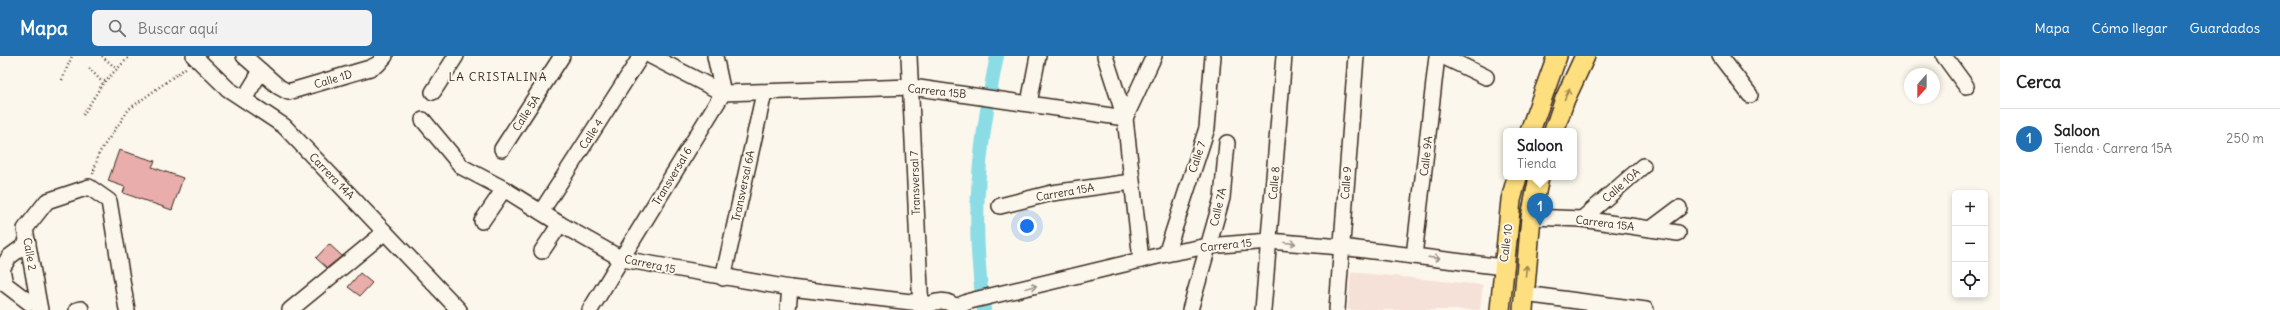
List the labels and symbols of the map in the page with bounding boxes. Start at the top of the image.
street label: Calle 1D [312,67,354,91]
north arrow [1904,68,1940,104]
district label: LA CRISTALINA [449,69,547,84]
street label: Carrera 15B [907,81,967,101]
one-way arrow [1564,89,1571,101]
street label: Calle 5A [509,92,543,134]
street label: Calle 4 [576,116,606,152]
street label: Calle 9A [1417,135,1435,177]
street label: Calle 7 [1185,139,1209,175]
street label: Transversal 6 [649,144,695,208]
street label: Transversal 6A [729,149,757,223]
street label: Carrera 14A [306,150,358,202]
street label: Transversal 7 [907,150,923,215]
street label: Calle 10A [1599,165,1643,205]
street label: Calle 8 [1266,166,1282,200]
street label: Calle 9 [1338,166,1354,200]
street label: Carrera 15A [1035,180,1095,204]
street label: Calle 7A [1207,186,1229,228]
pin: 1 [1527,193,1553,226]
street label: Carrera 15A [1575,212,1635,234]
your location [1017,216,1037,236]
street label: Calle 10 [1497,223,1515,263]
street label: Carrera 15 [1199,235,1253,255]
street label: Calle 2 [20,237,40,271]
one-way arrow [1283,239,1296,246]
street label: Carrera 15 [623,252,677,276]
one-way arrow [1427,254,1440,262]
one-way arrow [1522,265,1530,278]
one-way arrow [1024,283,1037,291]

